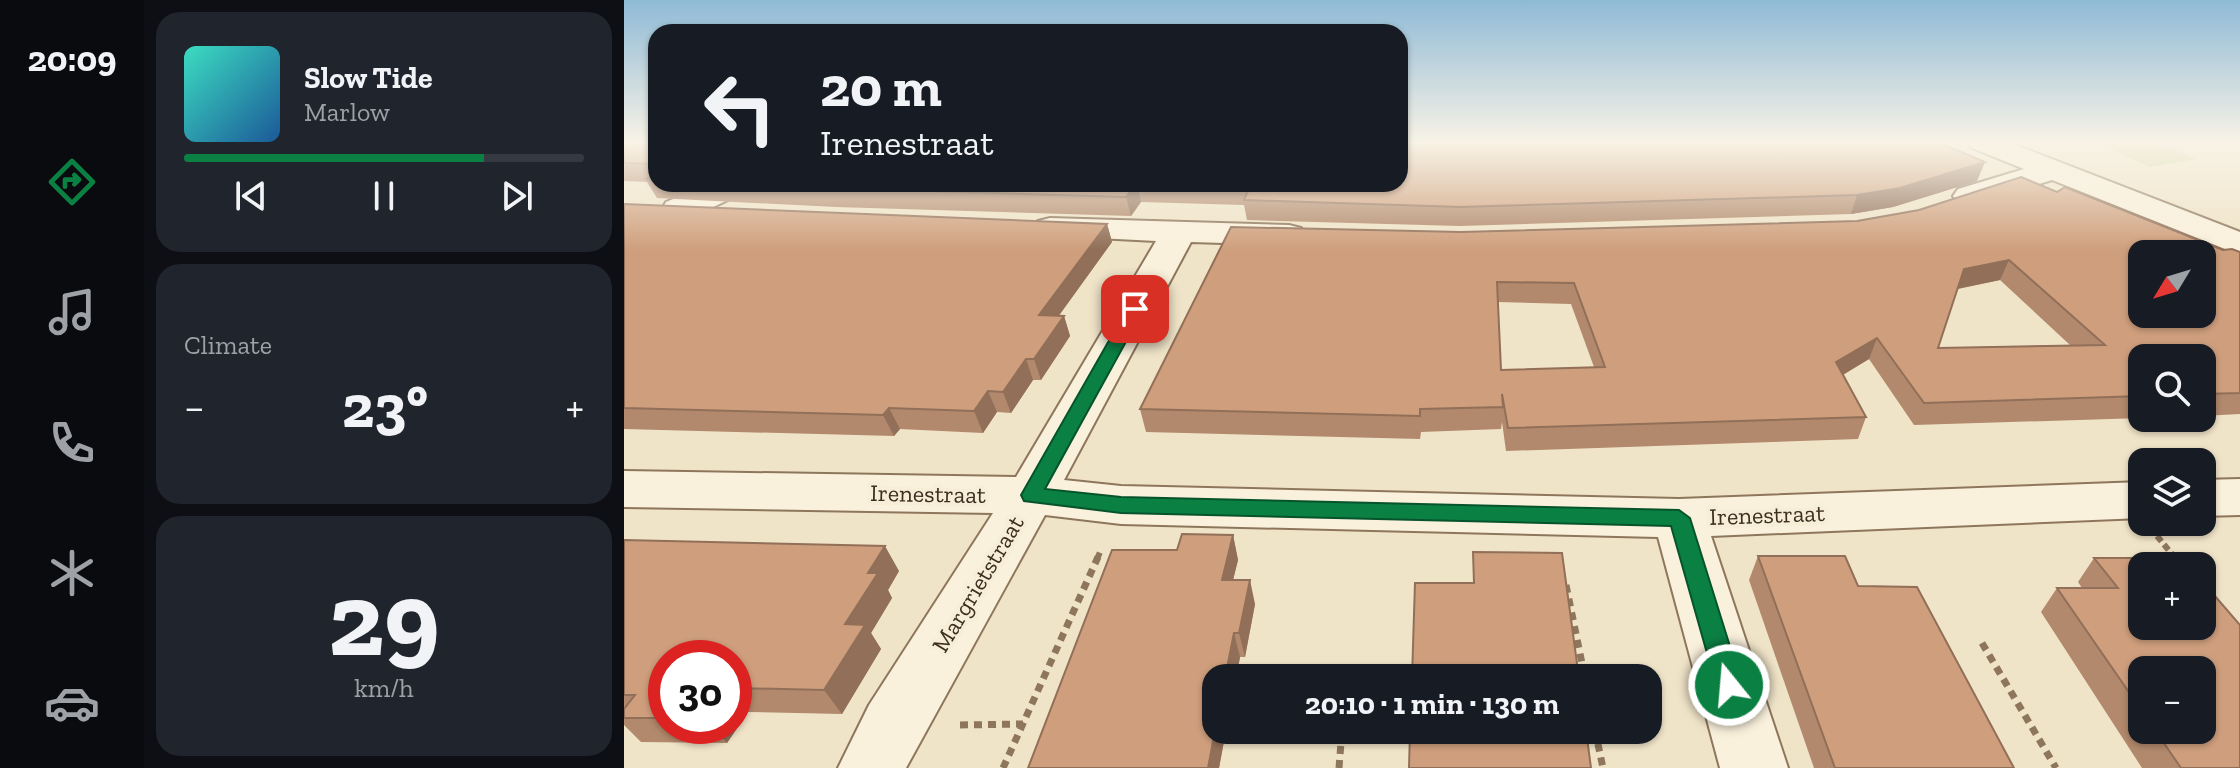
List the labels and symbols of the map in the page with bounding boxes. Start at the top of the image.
north arrow [2128,240,2216,328]
pin [1101,275,1169,343]
street label: Irenestraat [870,478,986,509]
street label: Irenestraat [1709,498,1825,531]
street label: Margrietstraat [925,510,1030,657]
speed limit sign: 30 [648,640,752,744]
position arrow [1687,643,1771,727]

